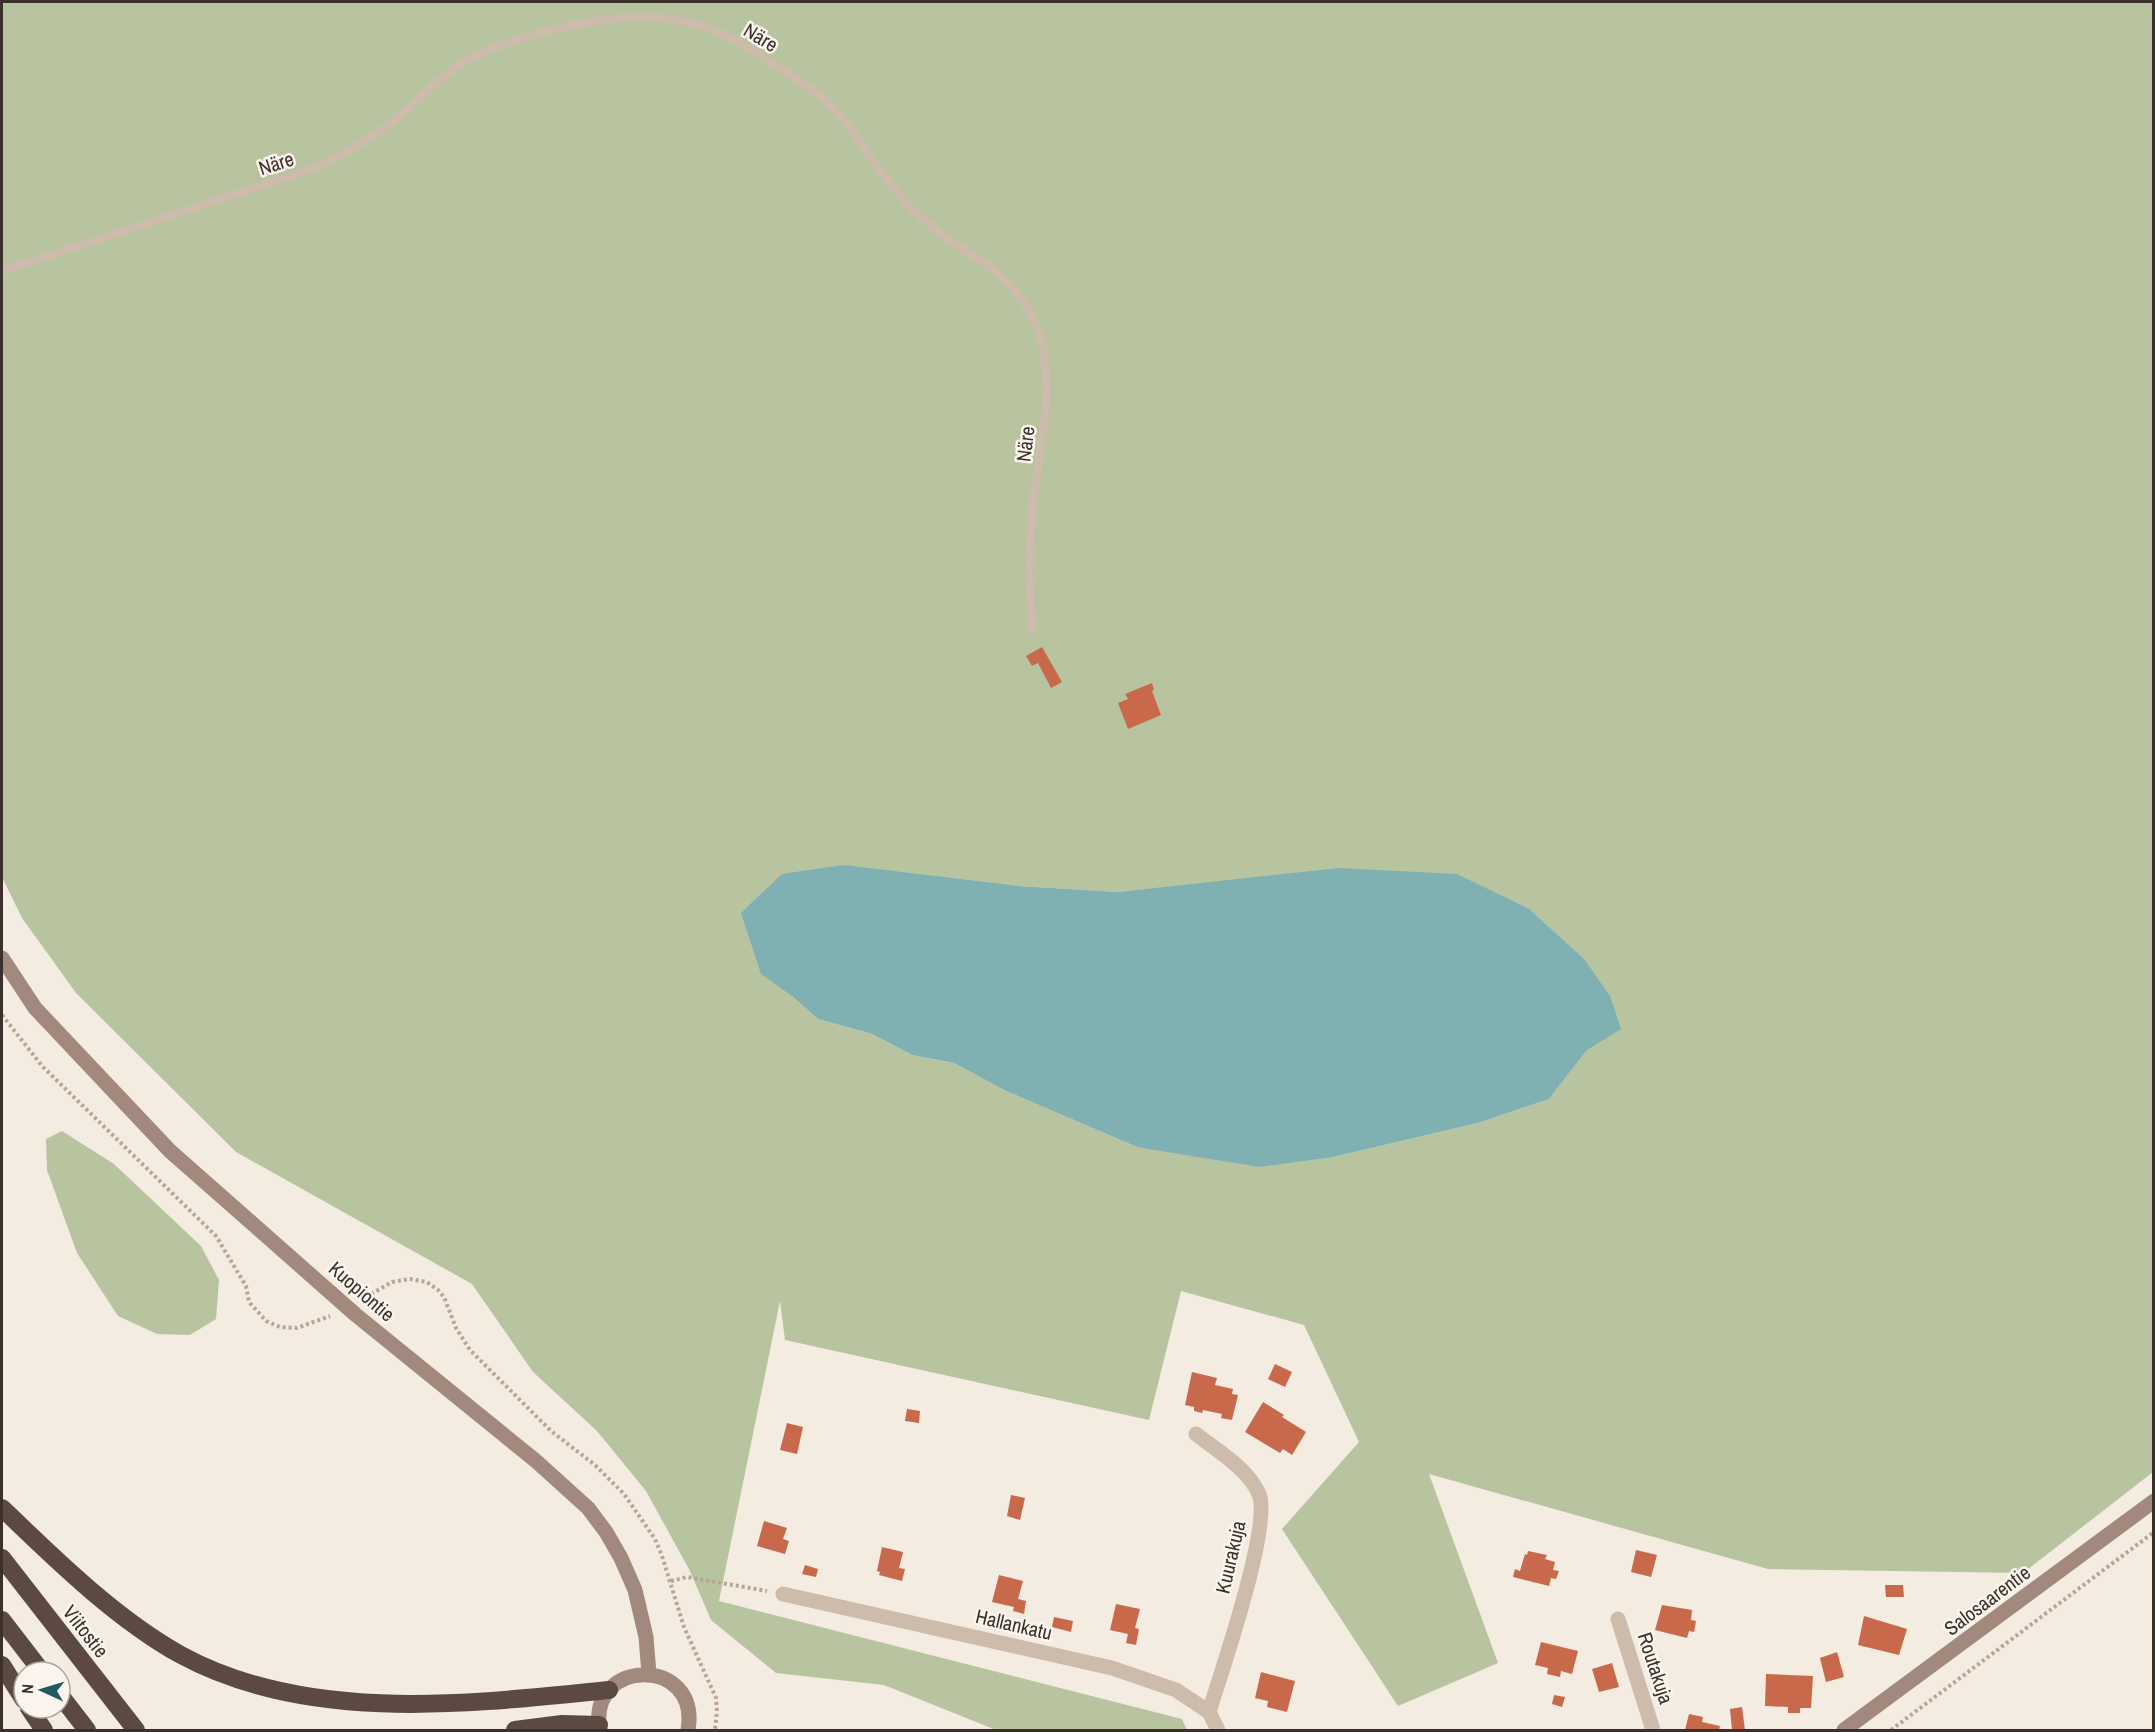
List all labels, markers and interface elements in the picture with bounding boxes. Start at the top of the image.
street label: Näre [739,16,783,58]
street label: Näre [255,145,297,181]
street label: Näre [1009,425,1041,463]
street label: Kuopiontie [323,1255,401,1327]
street label: Kuurakuja [1209,1518,1251,1596]
street label: Salosaarentie [1938,1559,2036,1641]
street label: Viitostie [57,1599,115,1663]
street label: Hallankatu [973,1602,1055,1646]
street label: Routakuja [1632,1629,1680,1707]
north arrow [12,1660,72,1720]
text: N [16,1683,38,1694]

